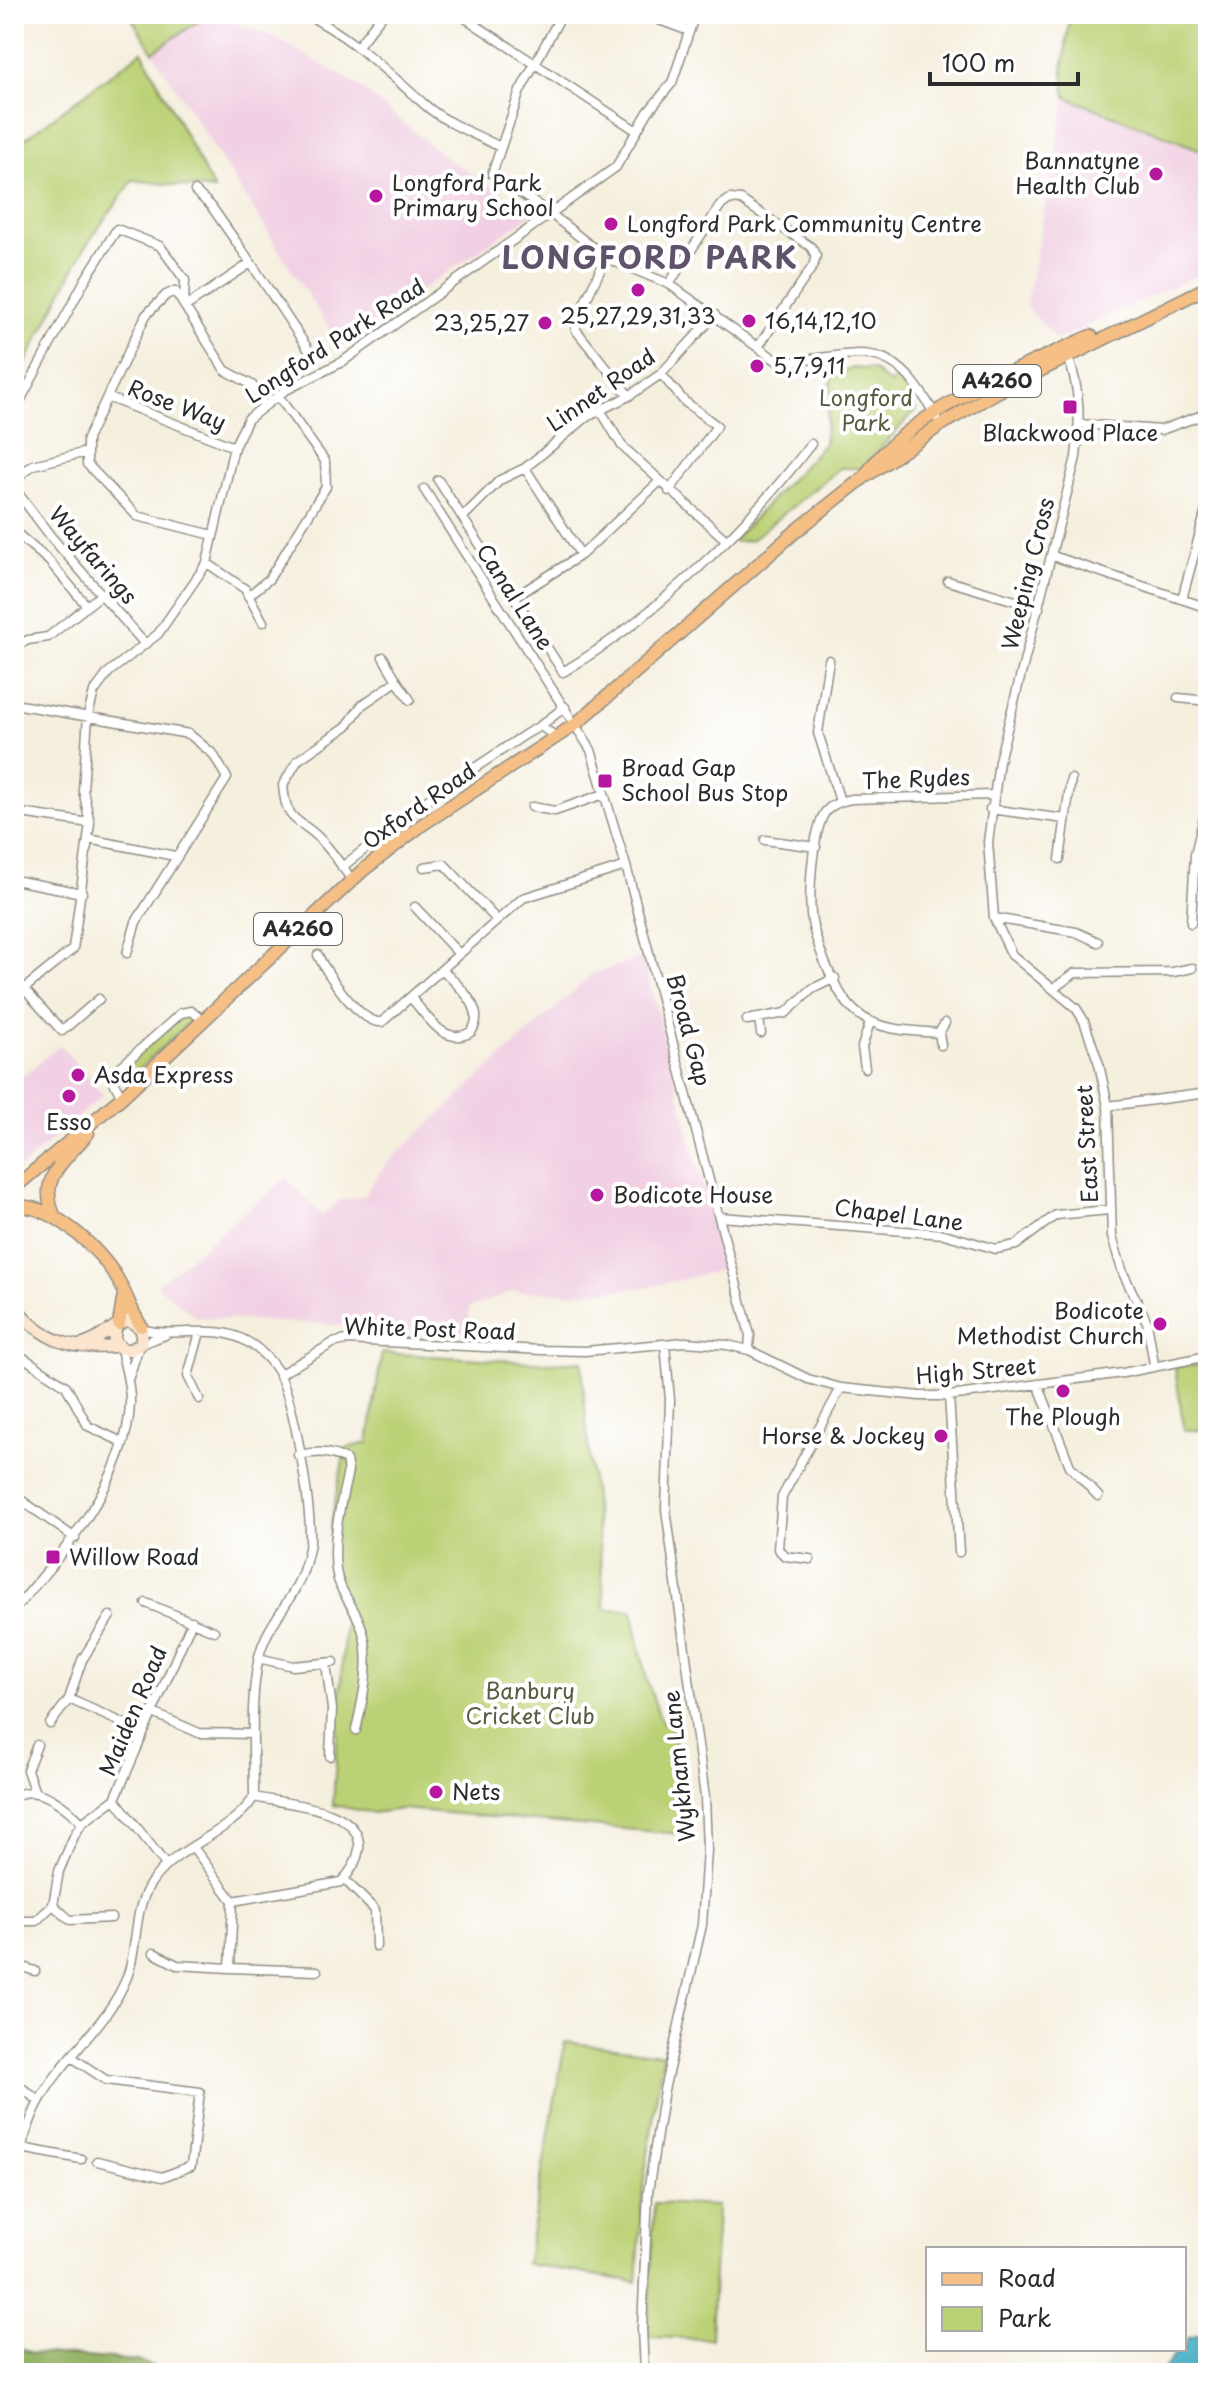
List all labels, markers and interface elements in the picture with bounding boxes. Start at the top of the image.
scale bar [930,36,1078,86]
text: 100 m [942,44,1015,80]
place label: Bannatyne Health Club [1015,143,1140,201]
place label: Longford Park Primary School [392,165,554,223]
marker: Bannatyne Health Club [1147,165,1165,183]
marker: Longford Park Primary School [367,187,385,205]
place label: Longford Park Community Centre [627,206,982,239]
marker: Longford Park Community Centre [602,215,620,233]
district label: LONGFORD PARK [502,234,798,279]
street label: Longford Park Road [238,269,431,410]
marker: 25,27,29,31,33 [629,281,647,299]
place label: 25,27,29,31,33 [560,298,716,331]
place label: 16,14,12,10 [765,303,877,336]
place label: 23,25,27 [434,305,529,338]
marker: 16,14,12,10 [740,312,758,330]
marker: 23,25,27 [536,314,554,332]
street label: Linnet Road [539,339,661,438]
place label: 5,7,9,11 [773,348,845,381]
marker: 5,7,9,11 [748,357,766,375]
road number: A4260 [953,365,1041,397]
street label: Rose Way [123,370,232,437]
park label: Longford Park [819,380,913,438]
marker: Blackwood Place [1061,398,1079,416]
place label: Blackwood Place [982,415,1158,448]
street label: Weeping Cross [992,494,1061,653]
street label: Wayfarings [42,498,146,610]
street label: Canal Lane [469,536,563,656]
place label: Broad Gap School Bus Stop [621,750,788,808]
street label: Oxford Road [355,753,482,856]
street label: The Rydes [861,759,971,796]
marker: Broad Gap School Bus Stop [596,772,614,790]
road number: A4260 [254,913,342,945]
street label: Broad Gap [660,970,721,1089]
place label: Asda Express [94,1057,233,1090]
marker: Asda Express [69,1066,87,1084]
street label: East Street [1066,1084,1105,1204]
marker: Esso [60,1087,78,1105]
place label: Esso [46,1104,92,1137]
place label: Bodicote House [613,1177,773,1210]
marker: Bodicote House [588,1186,606,1204]
street label: Chapel Lane [833,1189,966,1238]
place label: Bodicote Methodist Church [957,1293,1144,1351]
street label: White Post Road [344,1308,517,1347]
marker: Bodicote Methodist Church [1151,1315,1169,1333]
street label: High Street [914,1348,1037,1391]
marker: The Plough [1054,1382,1072,1400]
place label: The Plough [1005,1399,1121,1432]
place label: Horse & Jockey [762,1418,925,1451]
marker: Horse & Jockey [932,1427,950,1445]
place label: Willow Road [69,1539,199,1572]
marker: Willow Road [44,1548,62,1566]
street label: Maiden Road [89,1640,174,1781]
park label: Banbury Cricket Club [465,1673,595,1731]
street label: Wykham Lane [653,1689,702,1844]
place label: Nets [452,1774,500,1807]
marker: Nets [427,1783,445,1801]
legend [926,2247,1186,2351]
text: Road [998,2259,1056,2295]
text: Park [998,2299,1052,2335]

